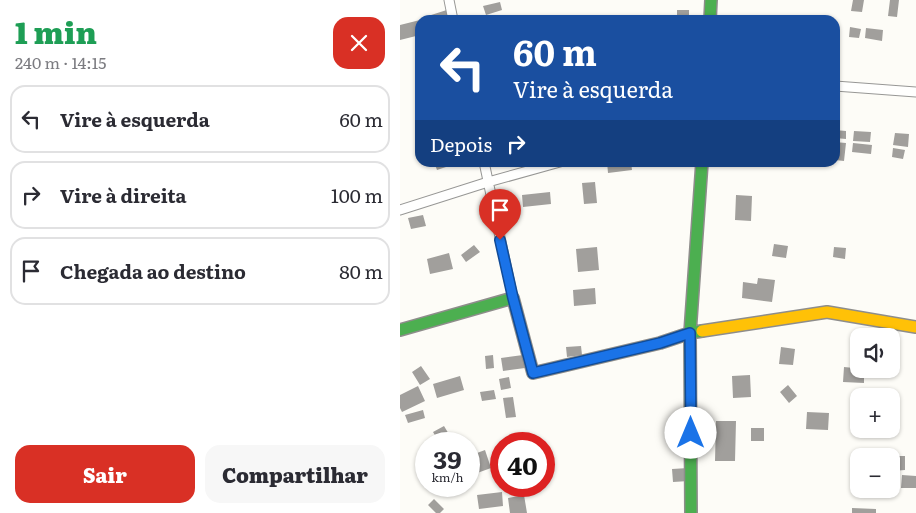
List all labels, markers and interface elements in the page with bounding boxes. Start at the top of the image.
text: 1 min [15,9,97,53]
button: close [333,17,385,69]
text: 60 m [513,25,597,77]
icon: left [430,35,495,100]
text: 240 m · 14:15 [15,50,106,74]
text: Vire à esquerda [513,72,673,105]
icon: left [17,105,45,133]
text: Vire à esquerda [60,105,210,133]
text: 60 m [340,105,383,133]
text: Depois [430,130,492,158]
icon: right [502,130,530,158]
icon: right [17,181,45,209]
text: Vire à direita [60,181,187,209]
text: 100 m [331,181,383,209]
pin [479,189,521,240]
icon: arrive [486,196,514,224]
icon: arrive [17,257,45,285]
text: Chegada ao destino [60,257,246,285]
text: 80 m [339,257,383,285]
map controls [850,328,900,498]
button: sound [850,328,900,378]
button: + [850,388,900,438]
position arrow [664,406,716,458]
speed limit sign: 40 [490,432,555,497]
text: 39 [433,440,462,477]
button: Sair [15,445,195,503]
button: Compartilhar [205,445,385,503]
button: − [850,448,900,498]
text: km/h [432,468,463,486]

